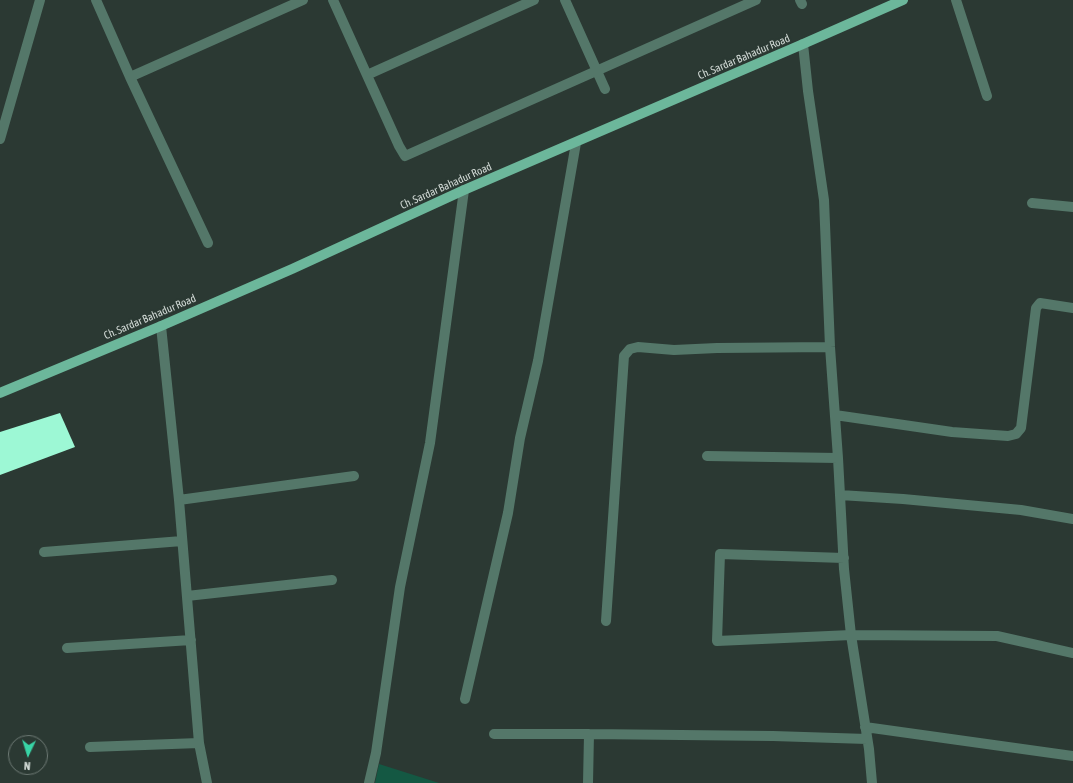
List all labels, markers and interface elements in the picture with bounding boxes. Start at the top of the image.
street label: Ch. Sardar Bahadur Road [696,32,792,82]
street label: Ch. Sardar Bahadur Road [398,160,494,212]
street label: Ch. Sardar Bahadur Road [102,292,198,342]
north arrow [8,735,48,775]
text: N [24,760,31,772]

